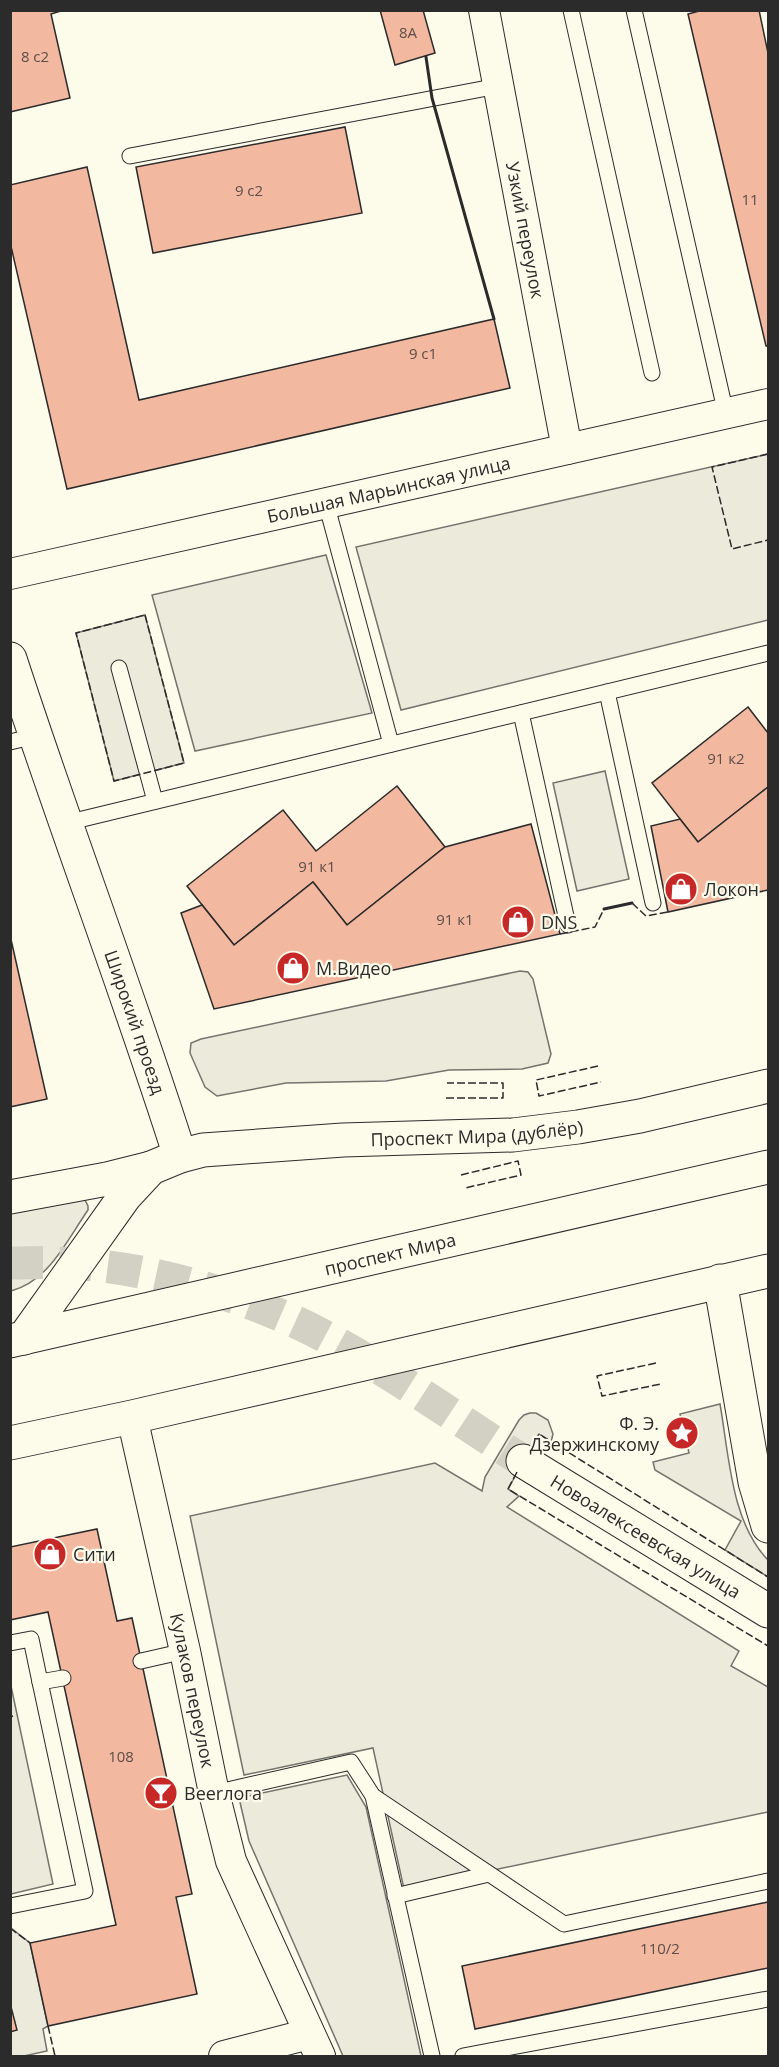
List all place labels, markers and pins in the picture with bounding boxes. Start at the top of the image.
shop icon: Локон [663,871,699,907]
place label: Локон [704,877,759,901]
shop icon: DNS [500,904,536,940]
place label: DNS [541,910,578,934]
shop icon: М.Видео [275,950,311,986]
place label: М.Видео [316,956,391,980]
place label: Ф. Э. Дзержинскому [530,1411,660,1456]
place icon: Ф. Э. Дзержинскому [664,1415,700,1451]
shop icon: Сити [32,1536,68,1572]
place label: Сити [73,1542,116,1566]
bar icon: Beerлога [143,1775,179,1811]
place label: Beerлога [184,1781,262,1805]

